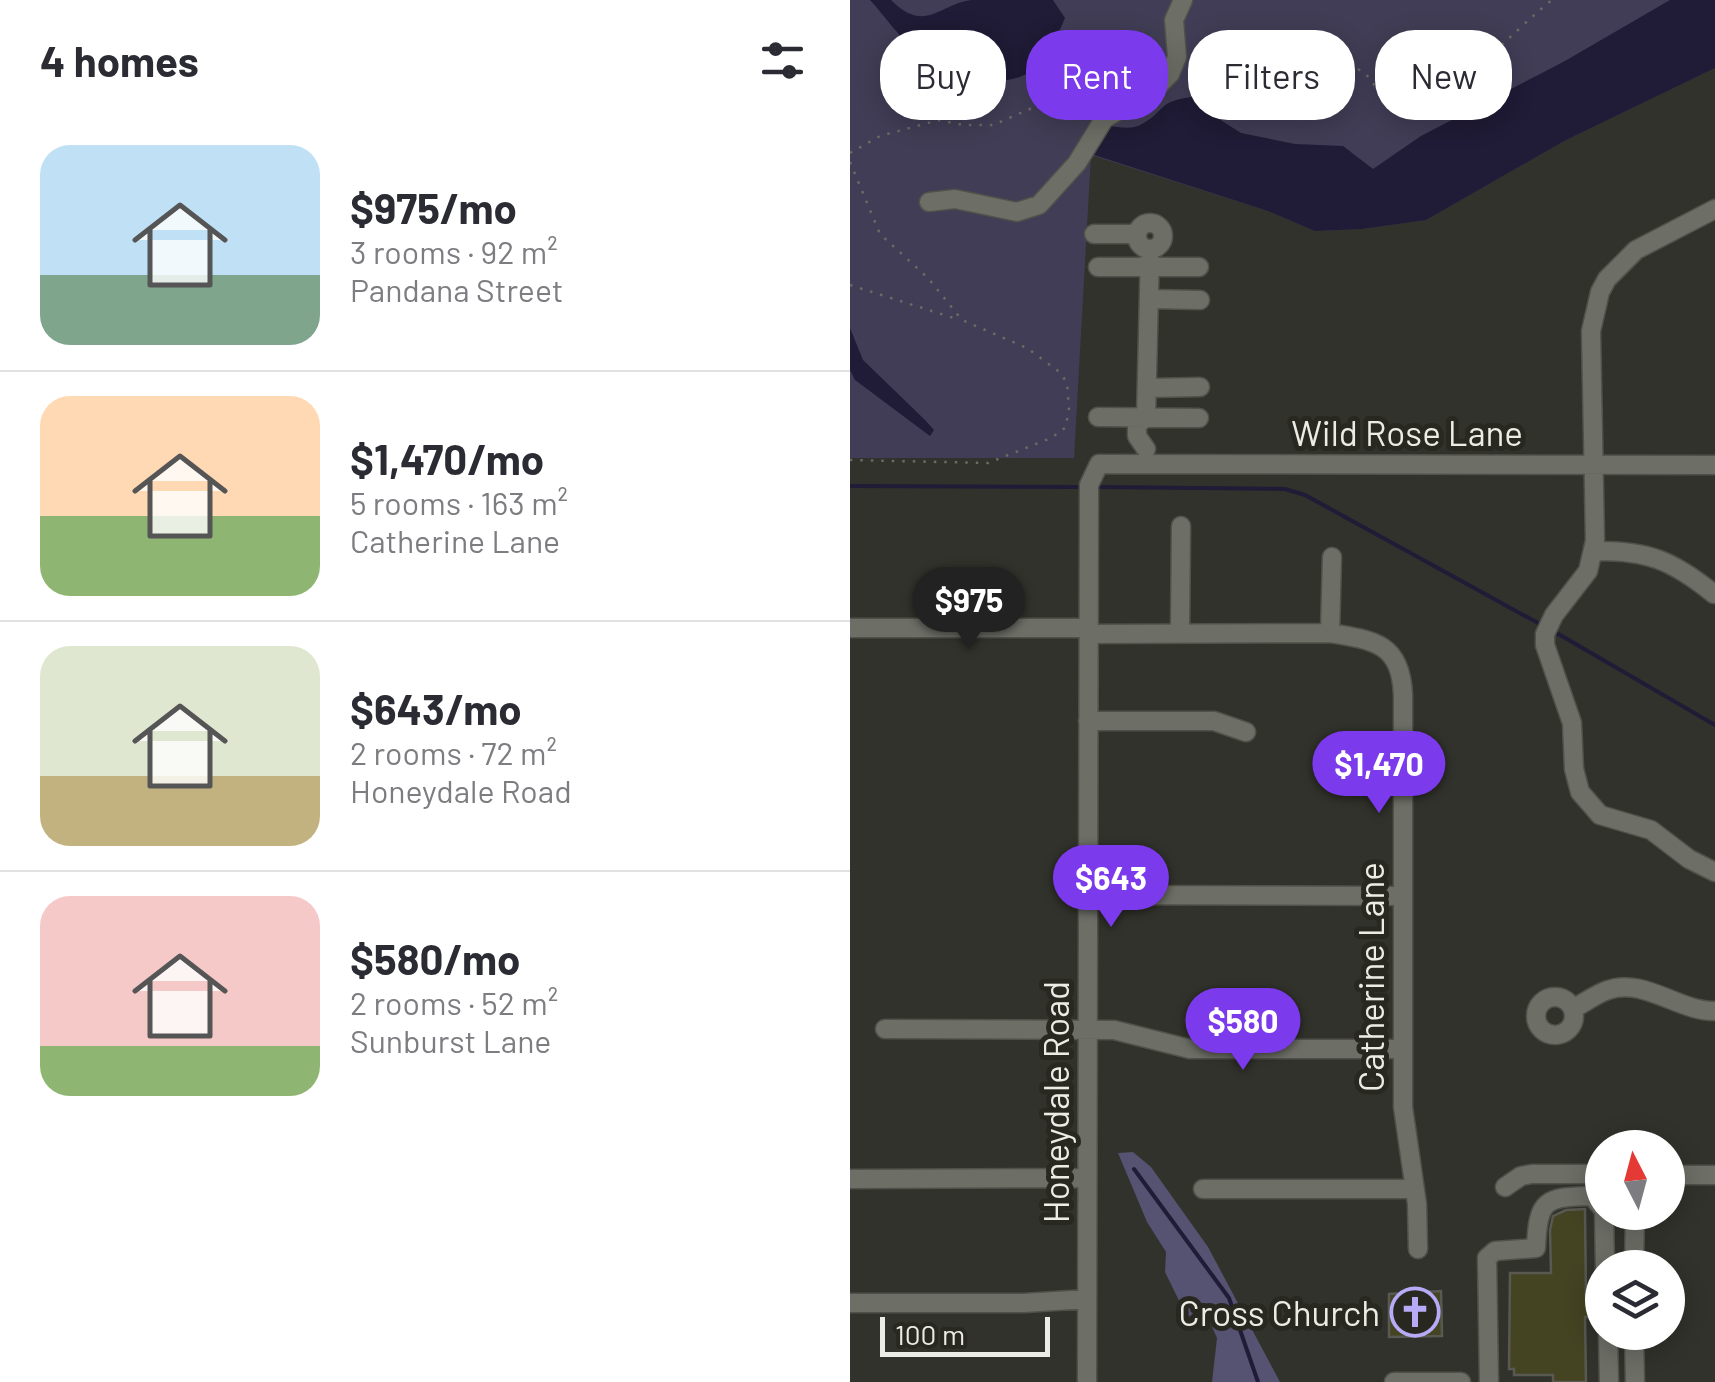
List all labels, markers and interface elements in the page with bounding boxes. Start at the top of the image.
chip: Buy [880,30,1006,120]
chip: Rent [1026,30,1168,120]
chip: Filters [1188,30,1355,120]
chip: New [1375,30,1512,120]
icon: filters [755,33,810,88]
text: 4 homes [40,35,199,85]
text: $975/mo [350,182,517,232]
icon: home [120,185,240,305]
text: 3 rooms · 92 m² [350,232,558,270]
text: Pandana Street [350,270,563,308]
street label: Wild Rose Lane [1291,411,1523,453]
text: $1,470/mo [350,433,544,483]
icon: home [120,436,240,556]
text: 5 rooms · 163 m² [350,483,568,521]
text: Catherine Lane [350,521,560,559]
pin: $975 [910,567,1028,652]
text: $975 [935,580,1003,618]
text: $643/mo [350,683,522,733]
icon: home [120,686,240,806]
pin: $1,470 [1298,731,1460,816]
text: 2 rooms · 72 m² [350,733,557,771]
text: $1,470 [1334,744,1424,782]
text: Honeydale Road [350,771,572,809]
pin: $643 [1052,845,1170,930]
text: $643 [1075,858,1147,896]
street label: Catherine Lane [1349,862,1391,1092]
text: $580/mo [350,933,520,983]
icon: home [120,936,240,1056]
street label: Honeydale Road [1034,981,1076,1223]
text: 2 rooms · 52 m² [350,983,558,1021]
pin: $580 [1184,988,1302,1073]
text: $580 [1207,1001,1279,1039]
text: Sunburst Lane [350,1021,551,1059]
north arrow [1585,1130,1685,1230]
map controls [1585,1130,1685,1350]
button: layers [1585,1250,1685,1350]
church icon: Cross Church [1389,1286,1441,1338]
place label: Cross Church [1178,1291,1380,1333]
scale bar [880,1312,1050,1356]
text: 100 m [895,1317,965,1351]

